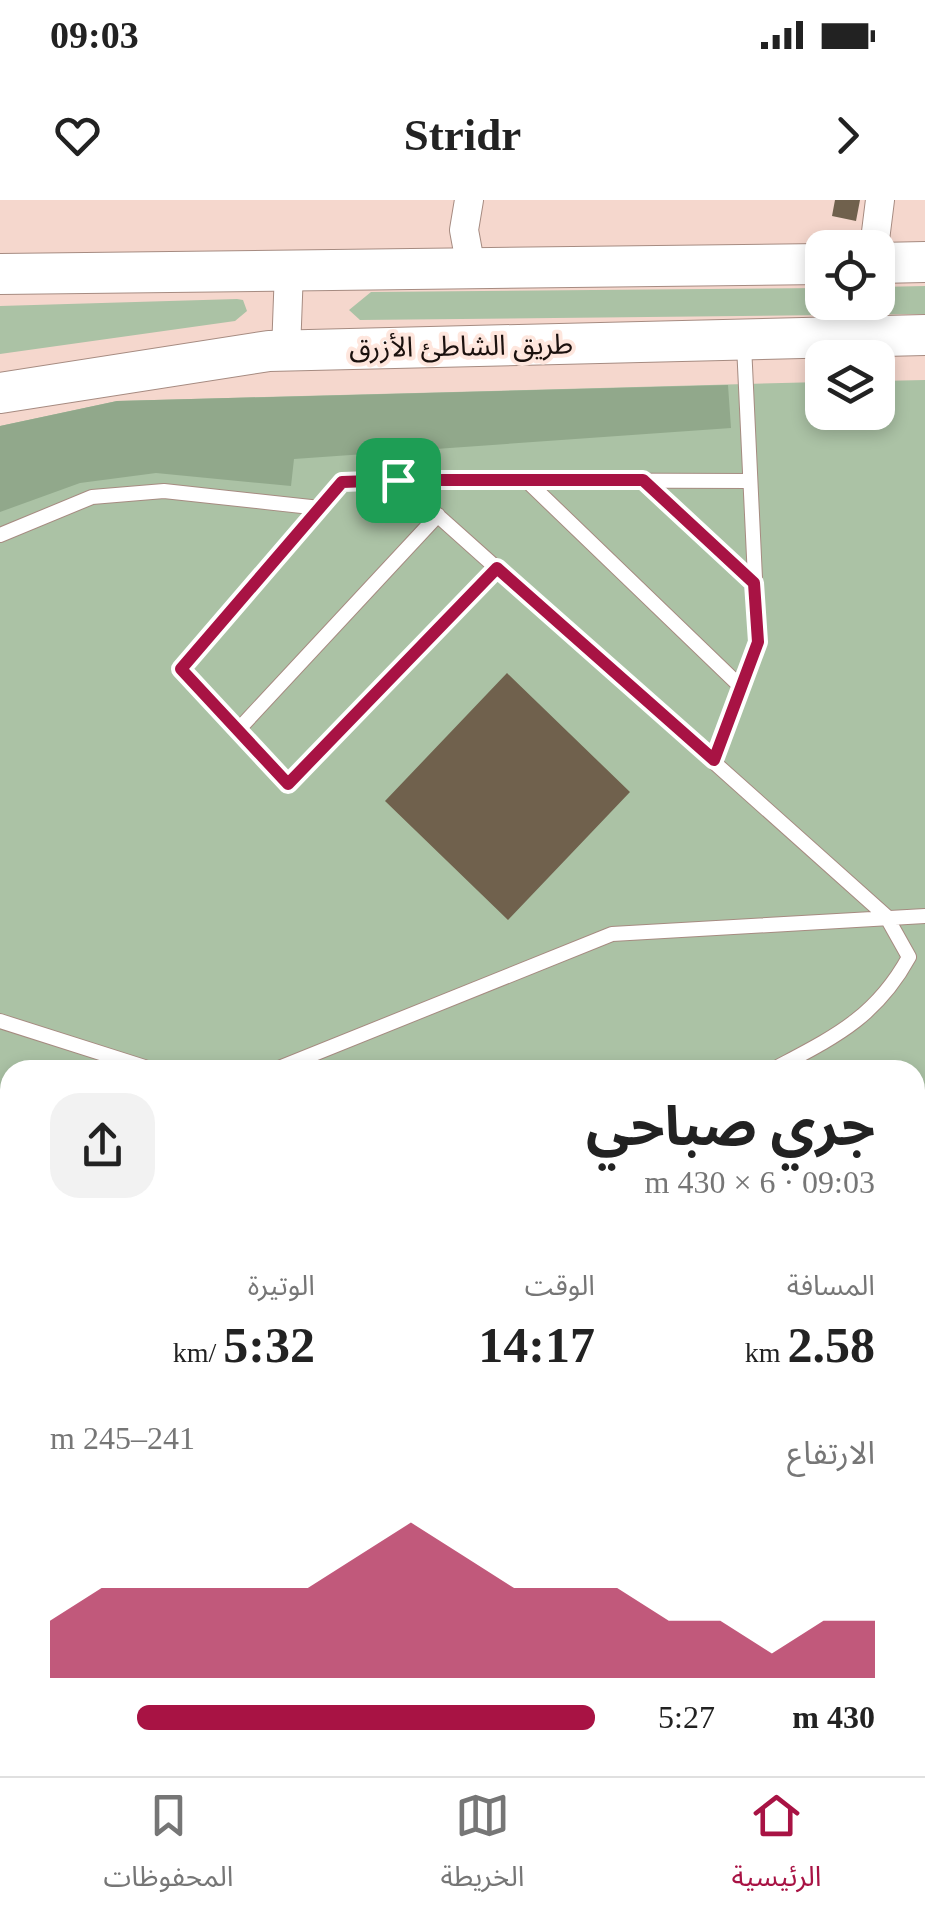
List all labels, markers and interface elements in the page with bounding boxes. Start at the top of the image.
text: 09:03 [50,14,139,56]
icon: heart [50,108,105,163]
icon: forward [820,108,875,163]
text: Stridr [404,110,521,160]
map controls [805,230,895,430]
button: locate [805,230,895,320]
street label: طريق الشاطئ الأزرق [349,329,573,365]
button: layers [805,340,895,430]
pin [356,438,441,523]
icon: arrive [371,453,426,508]
button: share [50,1093,155,1198]
text: جري صباحي [586,1096,875,1157]
text: 09:03 · 6 × 430 m [645,1164,875,1200]
text: الوتيرة [248,1270,315,1301]
text: الوقت [525,1270,595,1301]
text: المسافة [787,1270,875,1301]
text: 5:32 [223,1317,315,1373]
text: 14:17 [478,1317,595,1373]
text: 2.58 [788,1317,875,1373]
text: /km [173,1337,223,1368]
text: km [745,1337,788,1368]
text: 241–245 m [50,1420,195,1456]
text: الارتفاع [787,1435,875,1471]
text: 5:27 [658,1699,715,1735]
text: 430 m [792,1699,875,1735]
tab: المحفوظات [104,1788,234,1907]
tab: الخريطة [441,1788,524,1907]
tab: الرئيسية [731,1788,821,1907]

